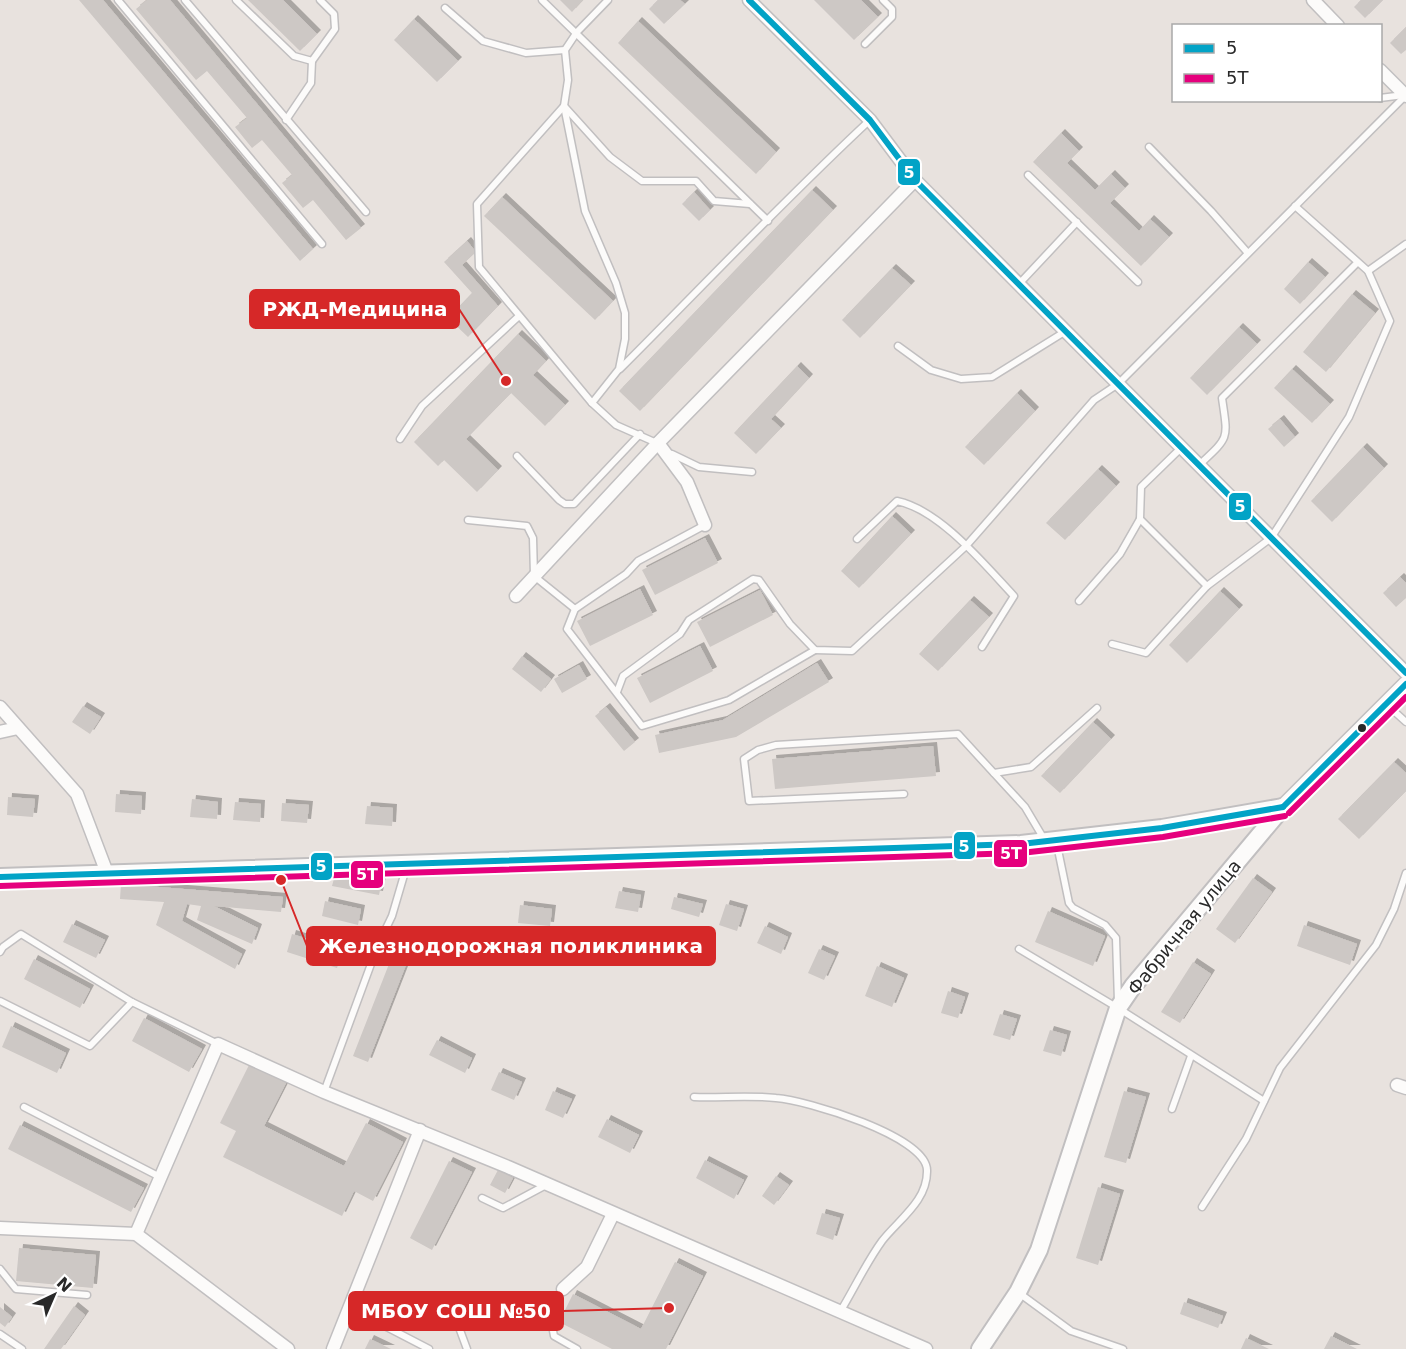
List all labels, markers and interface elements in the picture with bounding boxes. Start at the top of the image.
legend [1172,24,1382,102]
text: 5 [1226,37,1237,58]
text: 5Т [1226,67,1249,88]
line badge: 5 [897,158,921,186]
text: 5 [903,163,915,182]
callout: РЖД-Медицина [250,290,459,328]
text: РЖД-Медицина [262,297,448,321]
line badge: 5 [1228,492,1252,521]
text: 5 [1234,497,1246,516]
unlabelled marker [1356,722,1368,734]
line badge: 5 [953,831,976,860]
text: 5 [958,837,970,856]
line badge: 5Т [993,839,1028,868]
text: 5Т [1000,844,1022,863]
line badge: 5 [310,852,333,881]
street label: Фабричная улица [1123,855,1245,999]
text: 5 [315,857,327,876]
line badge: 5Т [350,860,384,889]
text: 5Т [356,865,378,884]
callout: Железнодорожная поликлиника [307,927,715,965]
text: Железнодорожная поликлиника [319,934,703,958]
north arrow [24,1265,84,1325]
text: N [53,1273,75,1296]
callout: МБОУ СОШ №50 [349,1292,563,1330]
text: МБОУ СОШ №50 [361,1299,551,1323]

